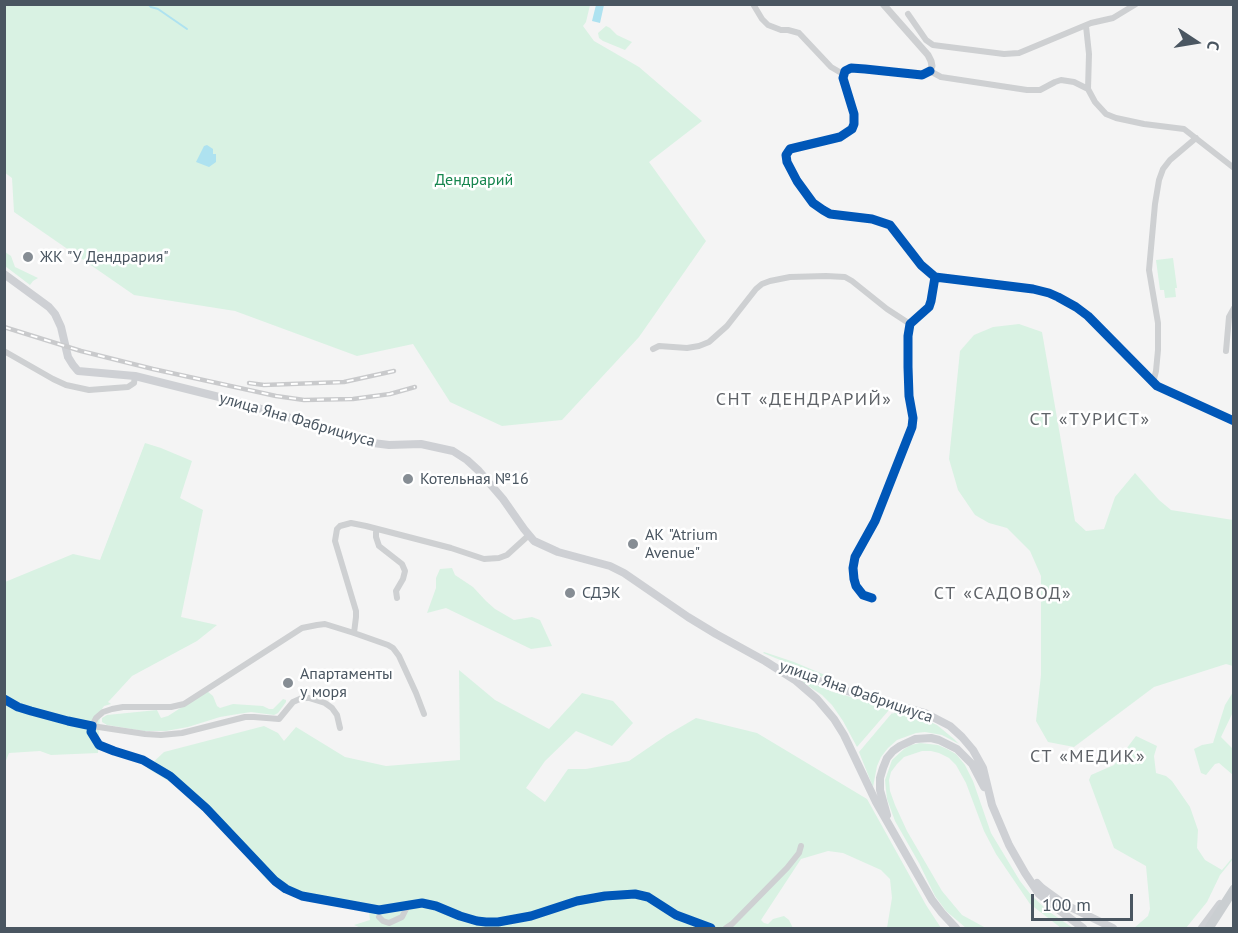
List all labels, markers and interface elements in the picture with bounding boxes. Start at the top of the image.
north arrow [1166,12,1226,72]
text: С [1203,39,1224,52]
park label: Дендрарий [435,170,513,190]
place label: ЖК "У Дендрария" [40,247,169,267]
marker: ЖК "У Дендрария" [21,250,35,264]
street label: улица Яна Фабрициуса [217,389,377,451]
district label: СНТ «ДЕНДРАРИЙ» [716,389,892,411]
district label: СТ «ТУРИСТ» [1030,409,1150,431]
place label: Котельная №16 [420,469,529,489]
marker: Котельная №16 [401,472,415,486]
place label: АК "Atrium Avenue" [645,525,718,563]
marker: АК "Atrium Avenue" [626,537,640,551]
place label: СДЭК [582,583,620,603]
district label: СТ «САДОВОД» [934,583,1072,605]
marker: СДЭК [563,586,577,600]
street label: улица Яна Фабрициуса [777,657,935,727]
place label: Апартаменты у моря [300,664,393,702]
marker: Апартаменты у моря [281,676,295,690]
district label: СТ «МЕДИК» [1030,746,1146,768]
scale bar [1034,882,1136,920]
text: 100 m [1042,893,1091,916]

